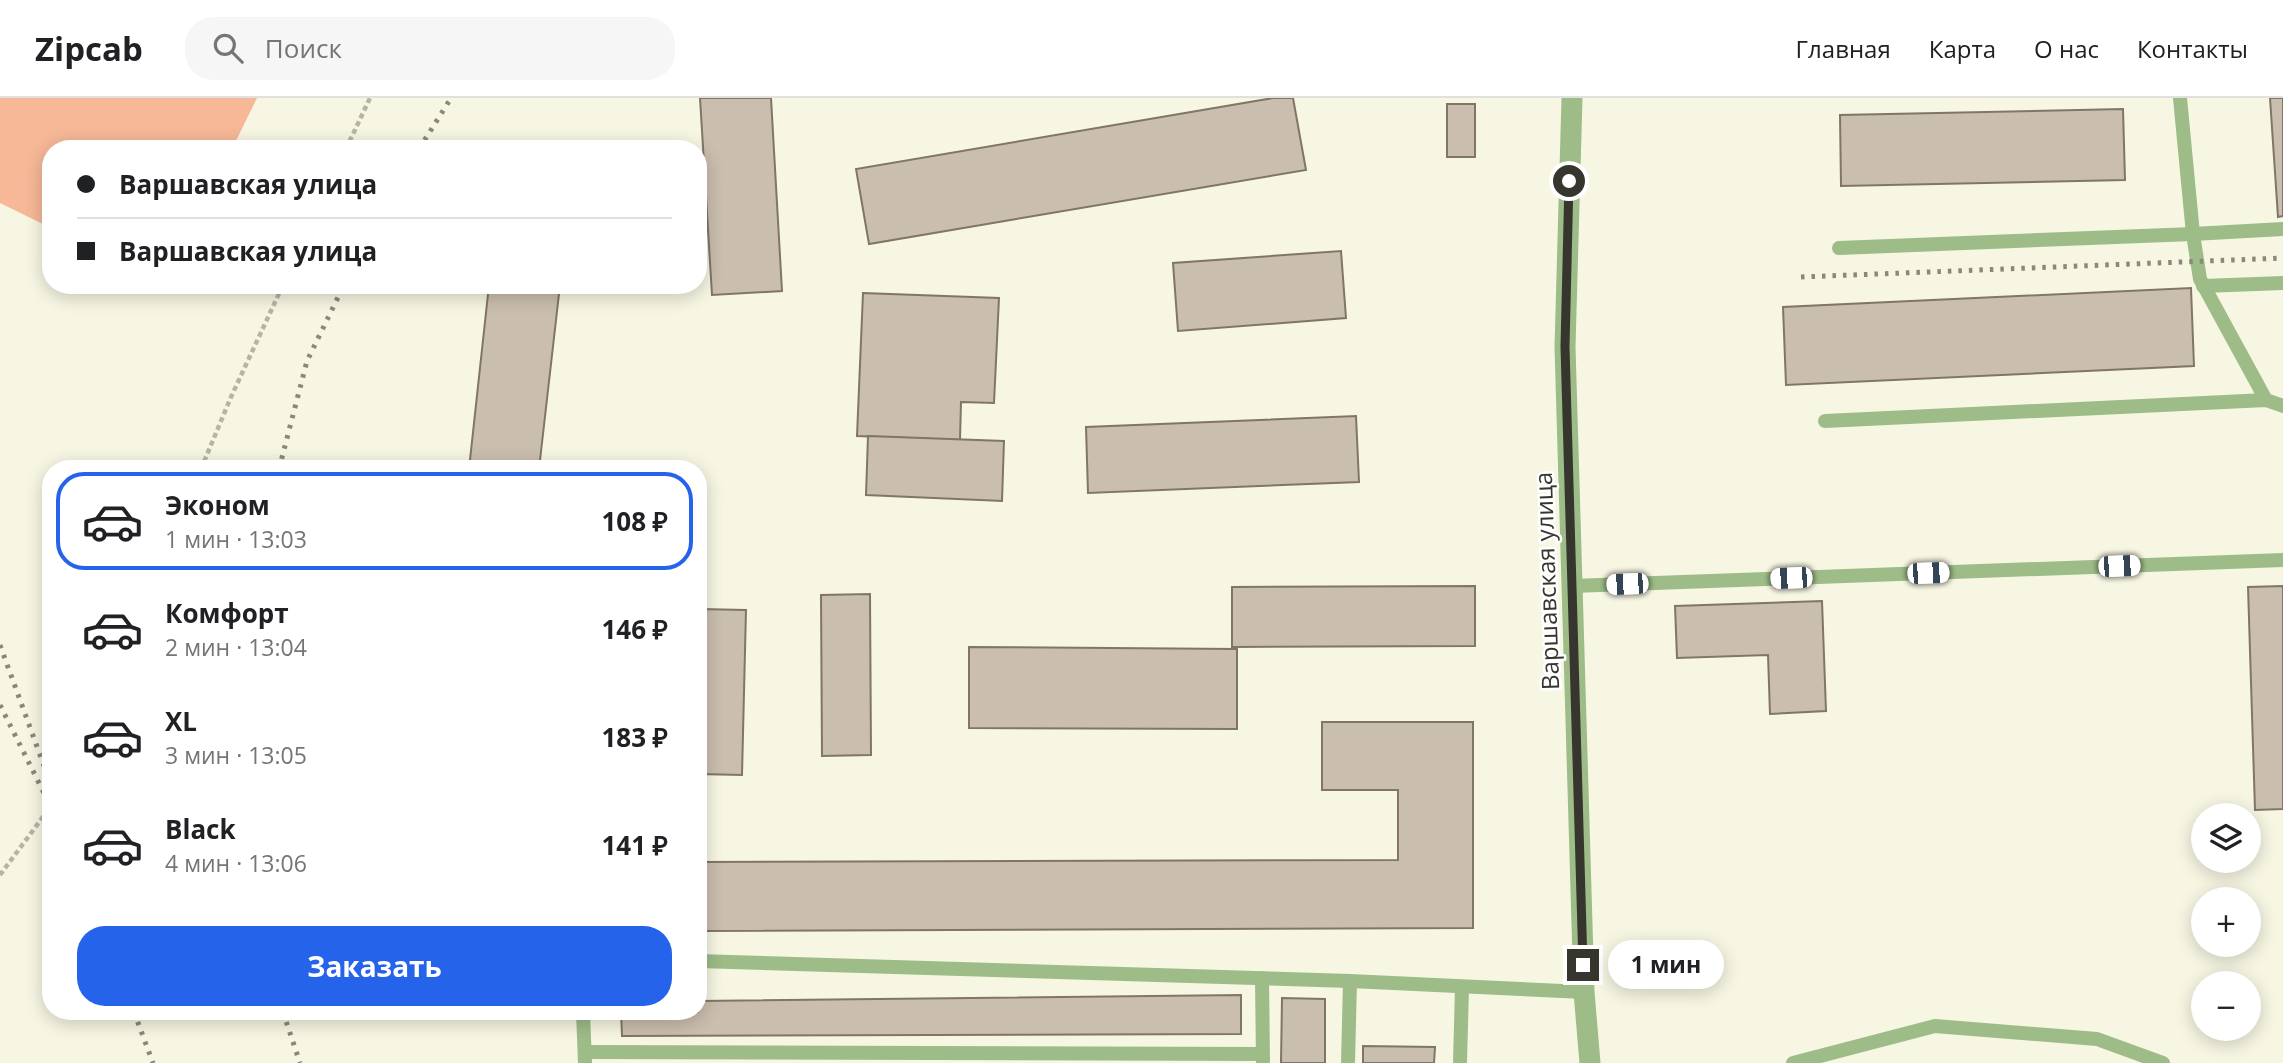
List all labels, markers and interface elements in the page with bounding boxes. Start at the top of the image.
search box [185,17,675,80]
text: Zipcab [35,26,143,71]
icon: search [209,29,247,67]
text: Поиск [265,30,342,66]
text: Главная [1796,32,1891,65]
text: Карта [1929,32,1996,65]
text: О нас [2034,32,2099,65]
text: Контакты [2137,32,2248,65]
route start [1553,165,1585,197]
text: Варшавская улица [119,166,377,202]
text: Варшавская улица [119,233,377,269]
street label: Варшавская улица [1526,471,1566,691]
text: Эконом [165,487,270,523]
icon: car [81,490,144,553]
text: 108 ₽ [602,503,668,539]
text: 1 мин · 13:03 [165,523,307,555]
car [2098,555,2141,577]
car [1907,562,1950,584]
car [1770,567,1813,589]
car [1606,573,1649,595]
text: Комфорт [165,595,289,631]
icon: car [81,598,144,661]
text: 146 ₽ [602,611,668,647]
text: 2 мин · 13:04 [165,631,307,663]
text: XL [165,703,197,739]
icon: car [81,706,144,769]
text: 183 ₽ [602,719,668,755]
text: 3 мин · 13:05 [165,739,307,771]
map controls [2191,803,2261,1041]
button: layers [2191,803,2261,873]
text: Black [165,811,236,847]
icon: car [81,814,144,877]
text: 141 ₽ [602,827,668,863]
text: 4 мин · 13:06 [165,847,307,879]
button: + [2191,887,2261,957]
button: Заказать [77,926,672,1006]
callout: 1 мин [1608,940,1723,990]
text: 1 мин [1631,948,1701,980]
route end [1567,949,1599,981]
button: − [2191,971,2261,1041]

